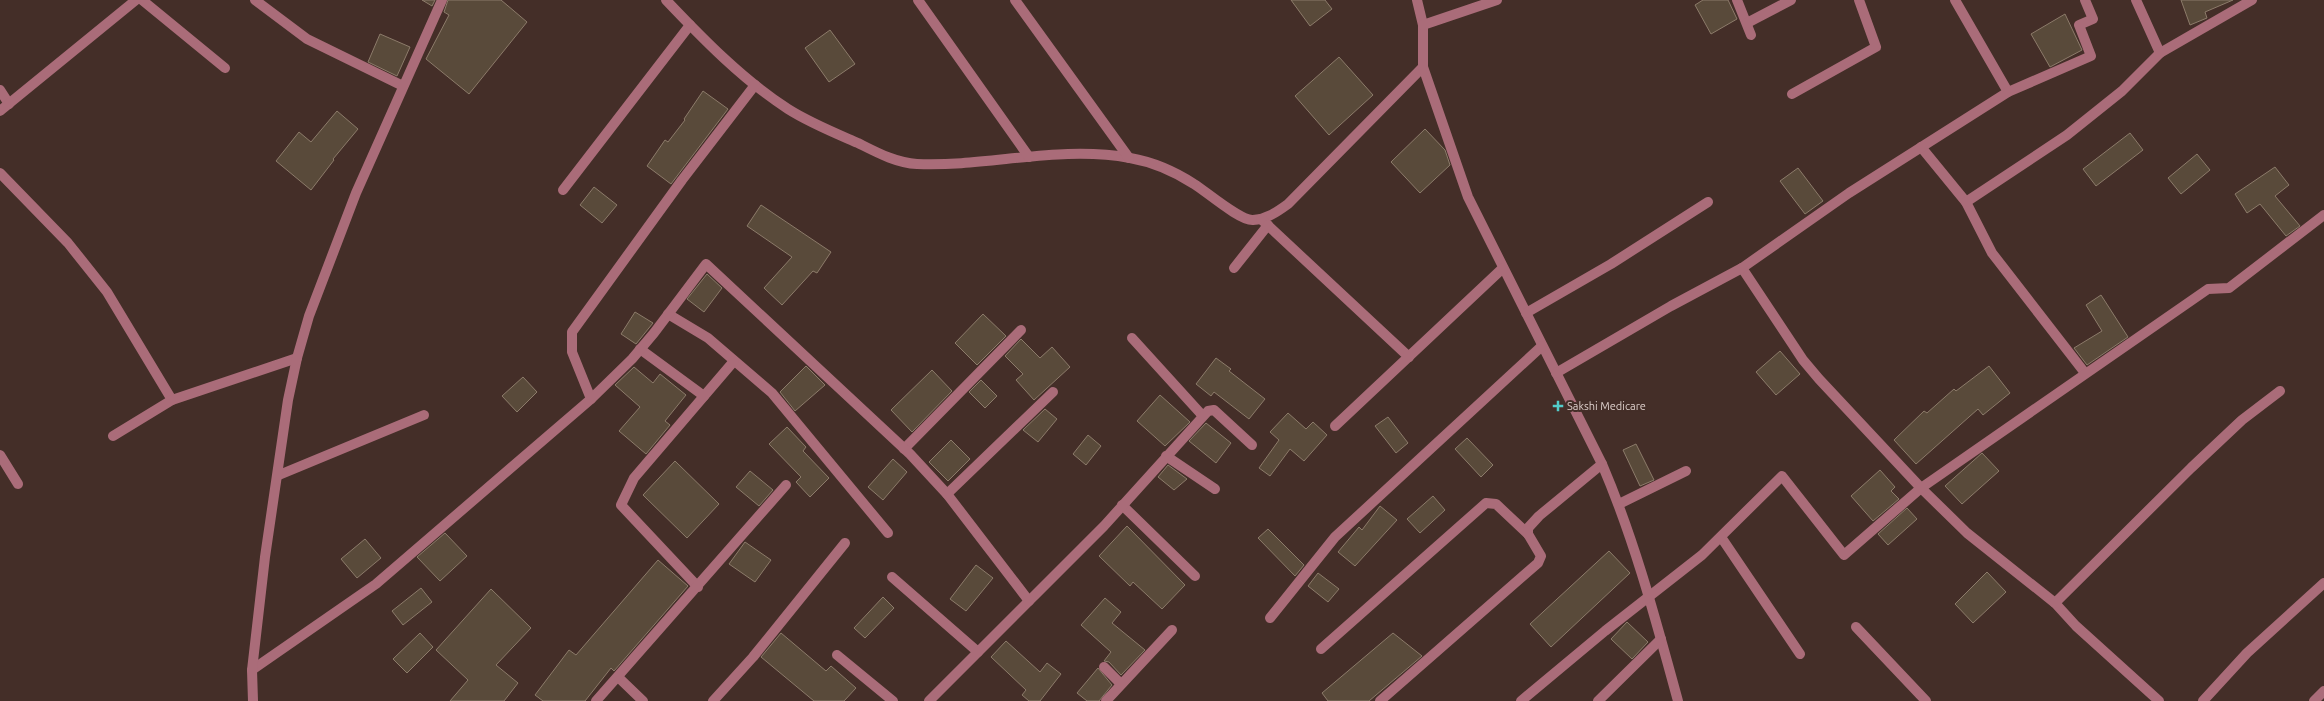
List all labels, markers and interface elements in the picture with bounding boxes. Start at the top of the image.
marker: Sakshi Medicare [1552,400,1564,412]
place label: Sakshi Medicare [1567,400,1646,412]

